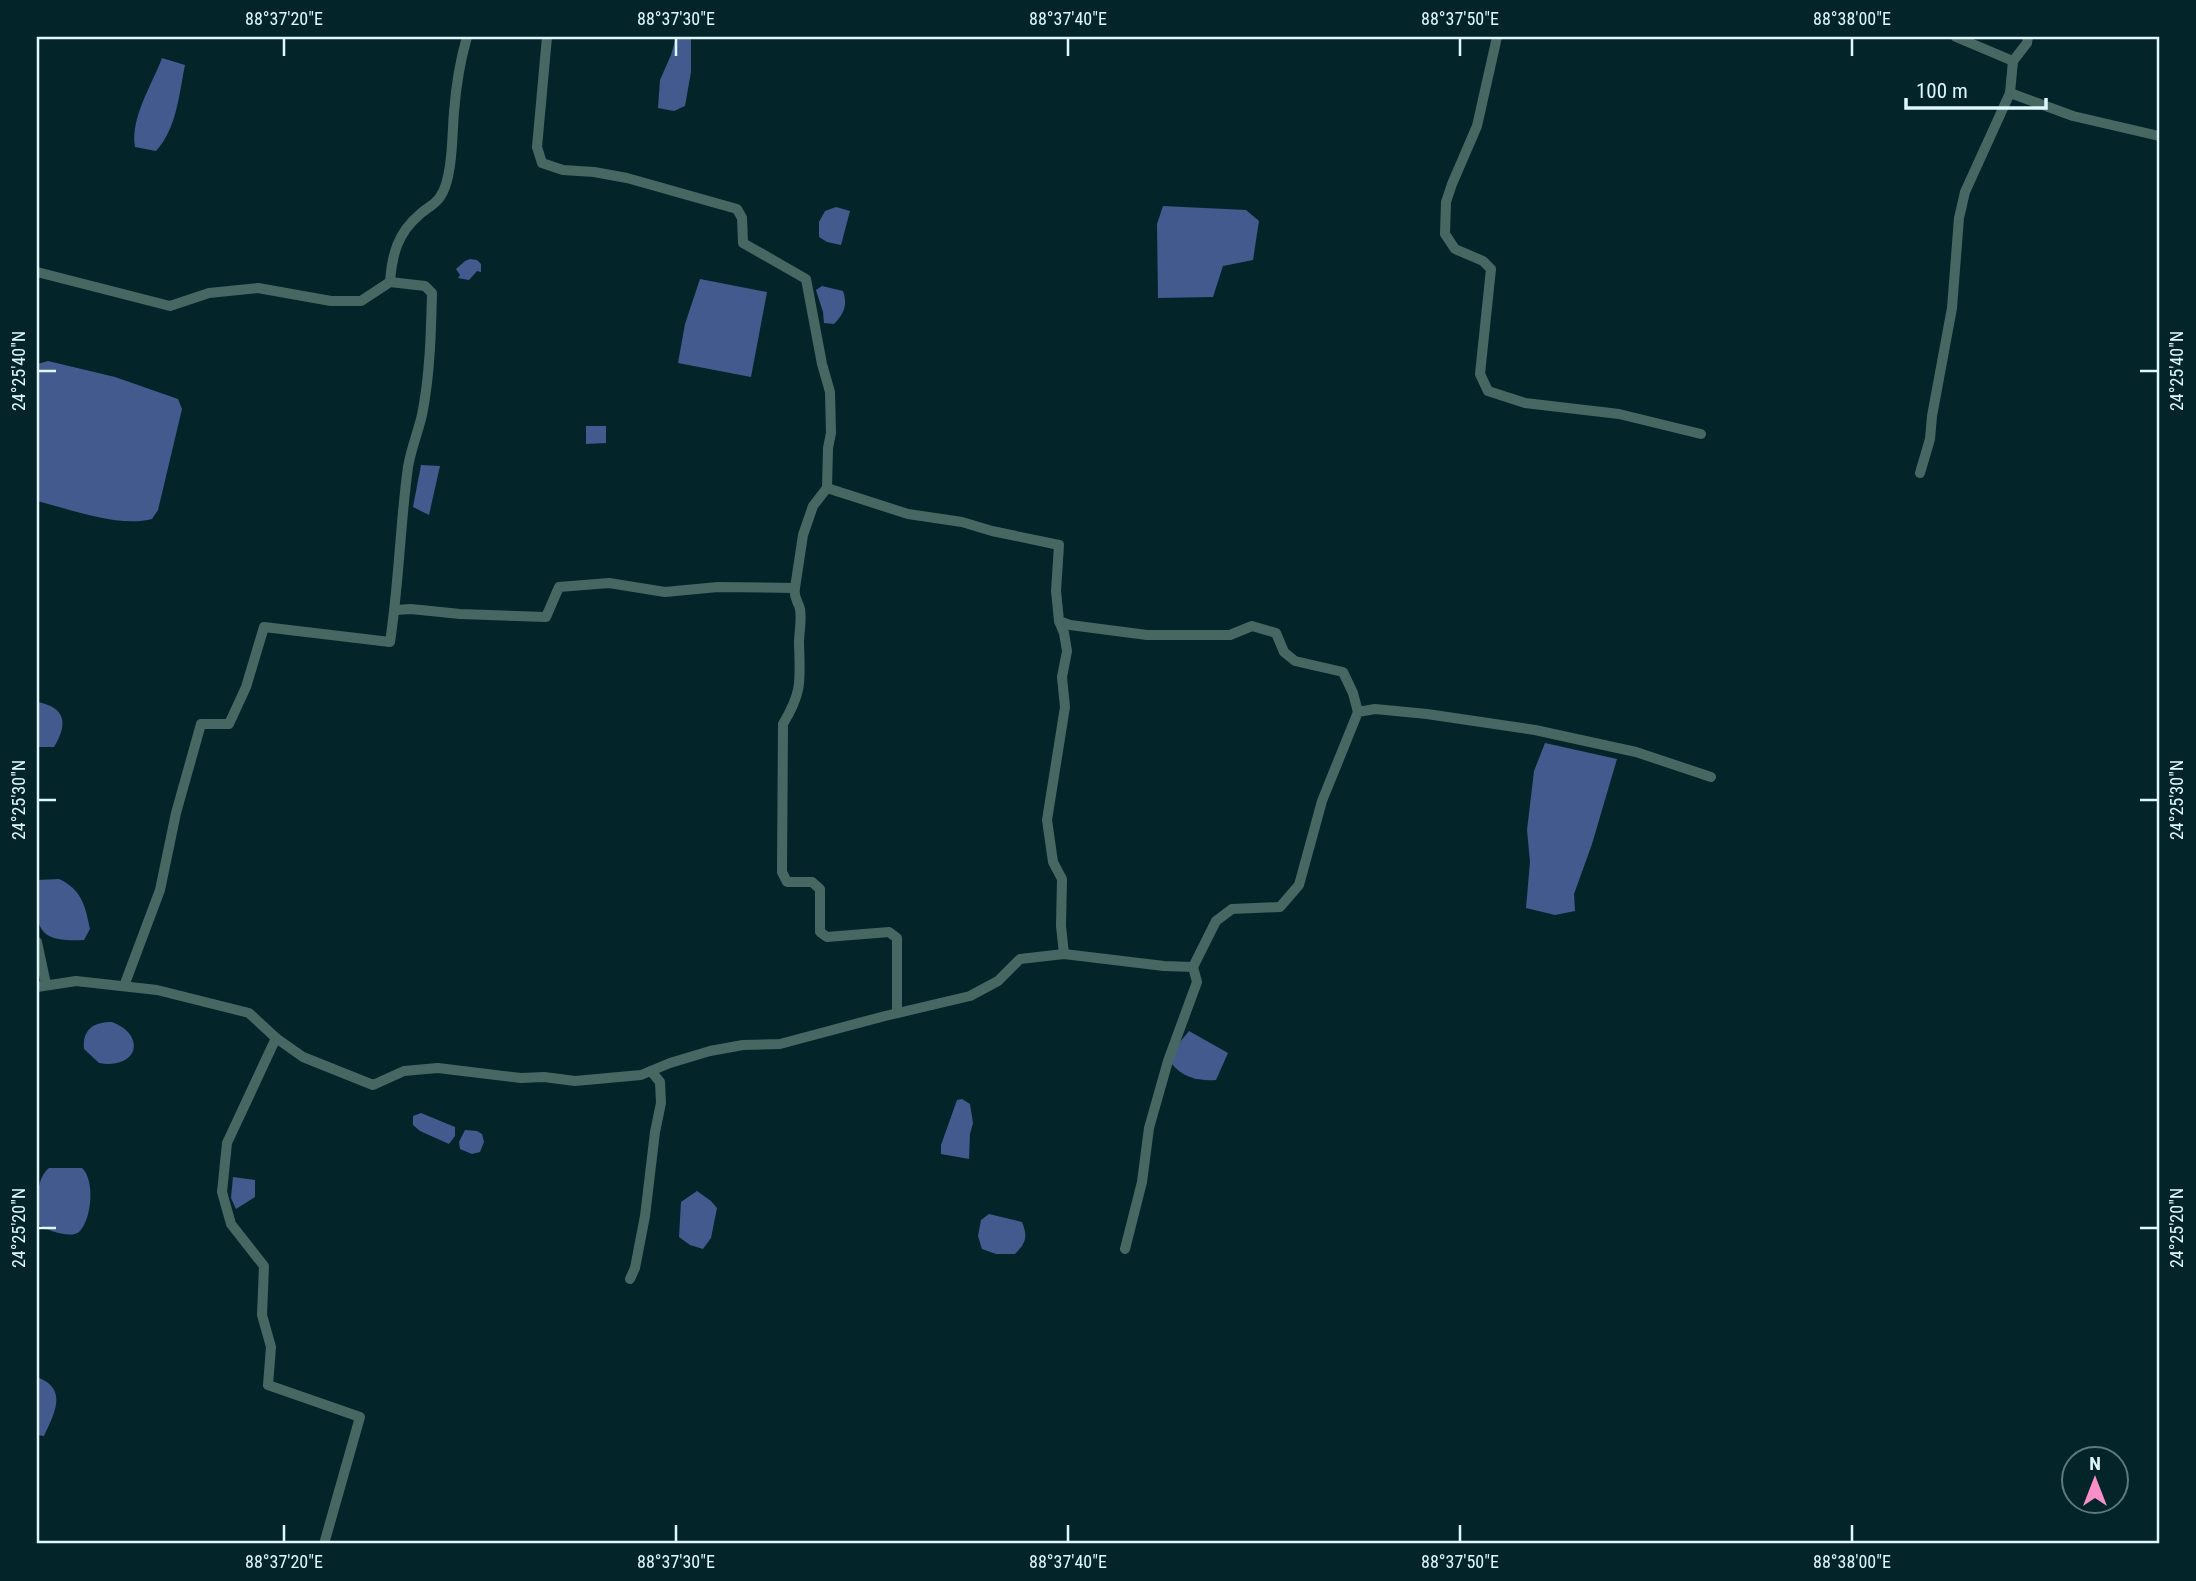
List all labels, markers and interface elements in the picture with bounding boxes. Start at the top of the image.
text: 88°37'20"E [245,8,323,29]
text: 88°37'30"E [637,8,715,29]
text: 88°37'40"E [1029,8,1107,29]
text: 88°37'50"E [1421,8,1499,29]
text: 88°38'00"E [1813,8,1891,29]
scale bar [1906,66,2046,110]
text: 100 m [1916,79,1968,103]
text: 24°25'40"N [8,331,29,411]
text: 24°25'40"N [2166,331,2187,411]
text: 24°25'30"N [8,760,29,840]
text: 24°25'30"N [2166,760,2187,840]
text: 24°25'20"N [8,1188,29,1268]
text: 24°25'20"N [2166,1188,2187,1268]
north arrow [2060,1444,2130,1514]
text: N [2089,1452,2101,1475]
text: 88°37'20"E [245,1551,323,1572]
text: 88°37'30"E [637,1551,715,1572]
text: 88°37'40"E [1029,1551,1107,1572]
text: 88°37'50"E [1421,1551,1499,1572]
text: 88°38'00"E [1813,1551,1891,1572]

